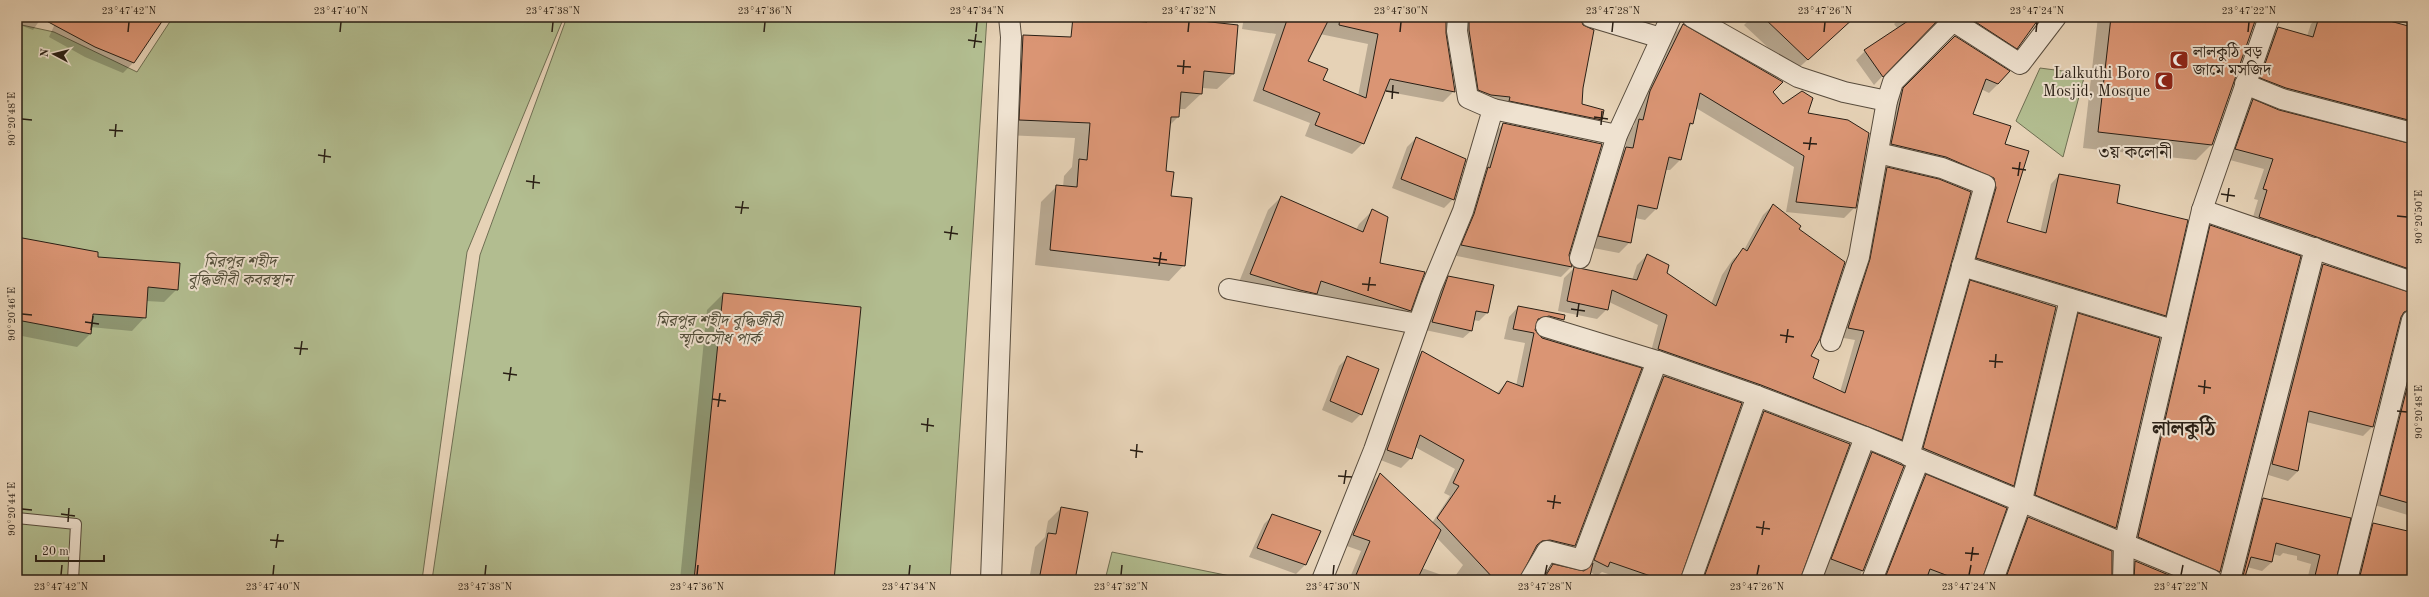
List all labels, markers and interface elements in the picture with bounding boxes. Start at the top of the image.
text: 23°47'42"N [102,6,157,16]
text: 23°47'40"N [314,6,369,16]
text: 23°47'38"N [526,6,581,16]
text: 23°47'36"N [738,6,793,16]
text: 23°47'34"N [950,6,1005,16]
text: 23°47'32"N [1162,6,1217,16]
text: 23°47'30"N [1374,6,1429,16]
text: 23°47'28"N [1586,6,1641,16]
text: 23°47'26"N [1798,6,1853,16]
text: 23°47'24"N [2010,6,2065,16]
text: 23°47'22"N [2222,6,2277,16]
north arrow [34,34,74,74]
place label: লালকুঠি বড় জামে মসজিদ [2192,42,2272,79]
text: N [40,48,52,58]
mosque icon: লালকুঠি বড় জামে মসজিদ [2168,49,2190,71]
place label: Lalkuthi Boro Mosjid, Mosque [2043,66,2150,100]
mosque icon: Lalkuthi Boro Mosjid, Mosque [2153,70,2175,92]
text: 90°20'48"E [7,92,17,146]
district label: ৩য় কলোনী [2098,142,2172,162]
text: 90°20'50"E [2414,190,2424,244]
park label: মিরপুর শহীদ বুদ্ধিজীবী কবরস্থান [188,252,296,290]
text: 90°20'46"E [7,287,17,341]
park label: মিরপুর শহীদ বুদ্ধিজীবী স্মৃতিসৌধ পার্ক [656,311,784,349]
text: 90°20'48"E [2414,385,2424,439]
district label: লালকুঠি [2151,415,2216,441]
text: 90°20'44"E [7,482,17,536]
scale bar [36,537,104,563]
text: 20 m [42,546,69,558]
text: 23°47'42"N [34,582,89,592]
text: 23°47'40"N [246,582,301,592]
text: 23°47'38"N [458,582,513,592]
text: 23°47'36"N [670,582,725,592]
text: 23°47'34"N [882,582,937,592]
text: 23°47'32"N [1094,582,1149,592]
text: 23°47'30"N [1306,582,1361,592]
text: 23°47'28"N [1518,582,1573,592]
text: 23°47'26"N [1730,582,1785,592]
text: 23°47'24"N [1942,582,1997,592]
text: 23°47'22"N [2154,582,2209,592]

